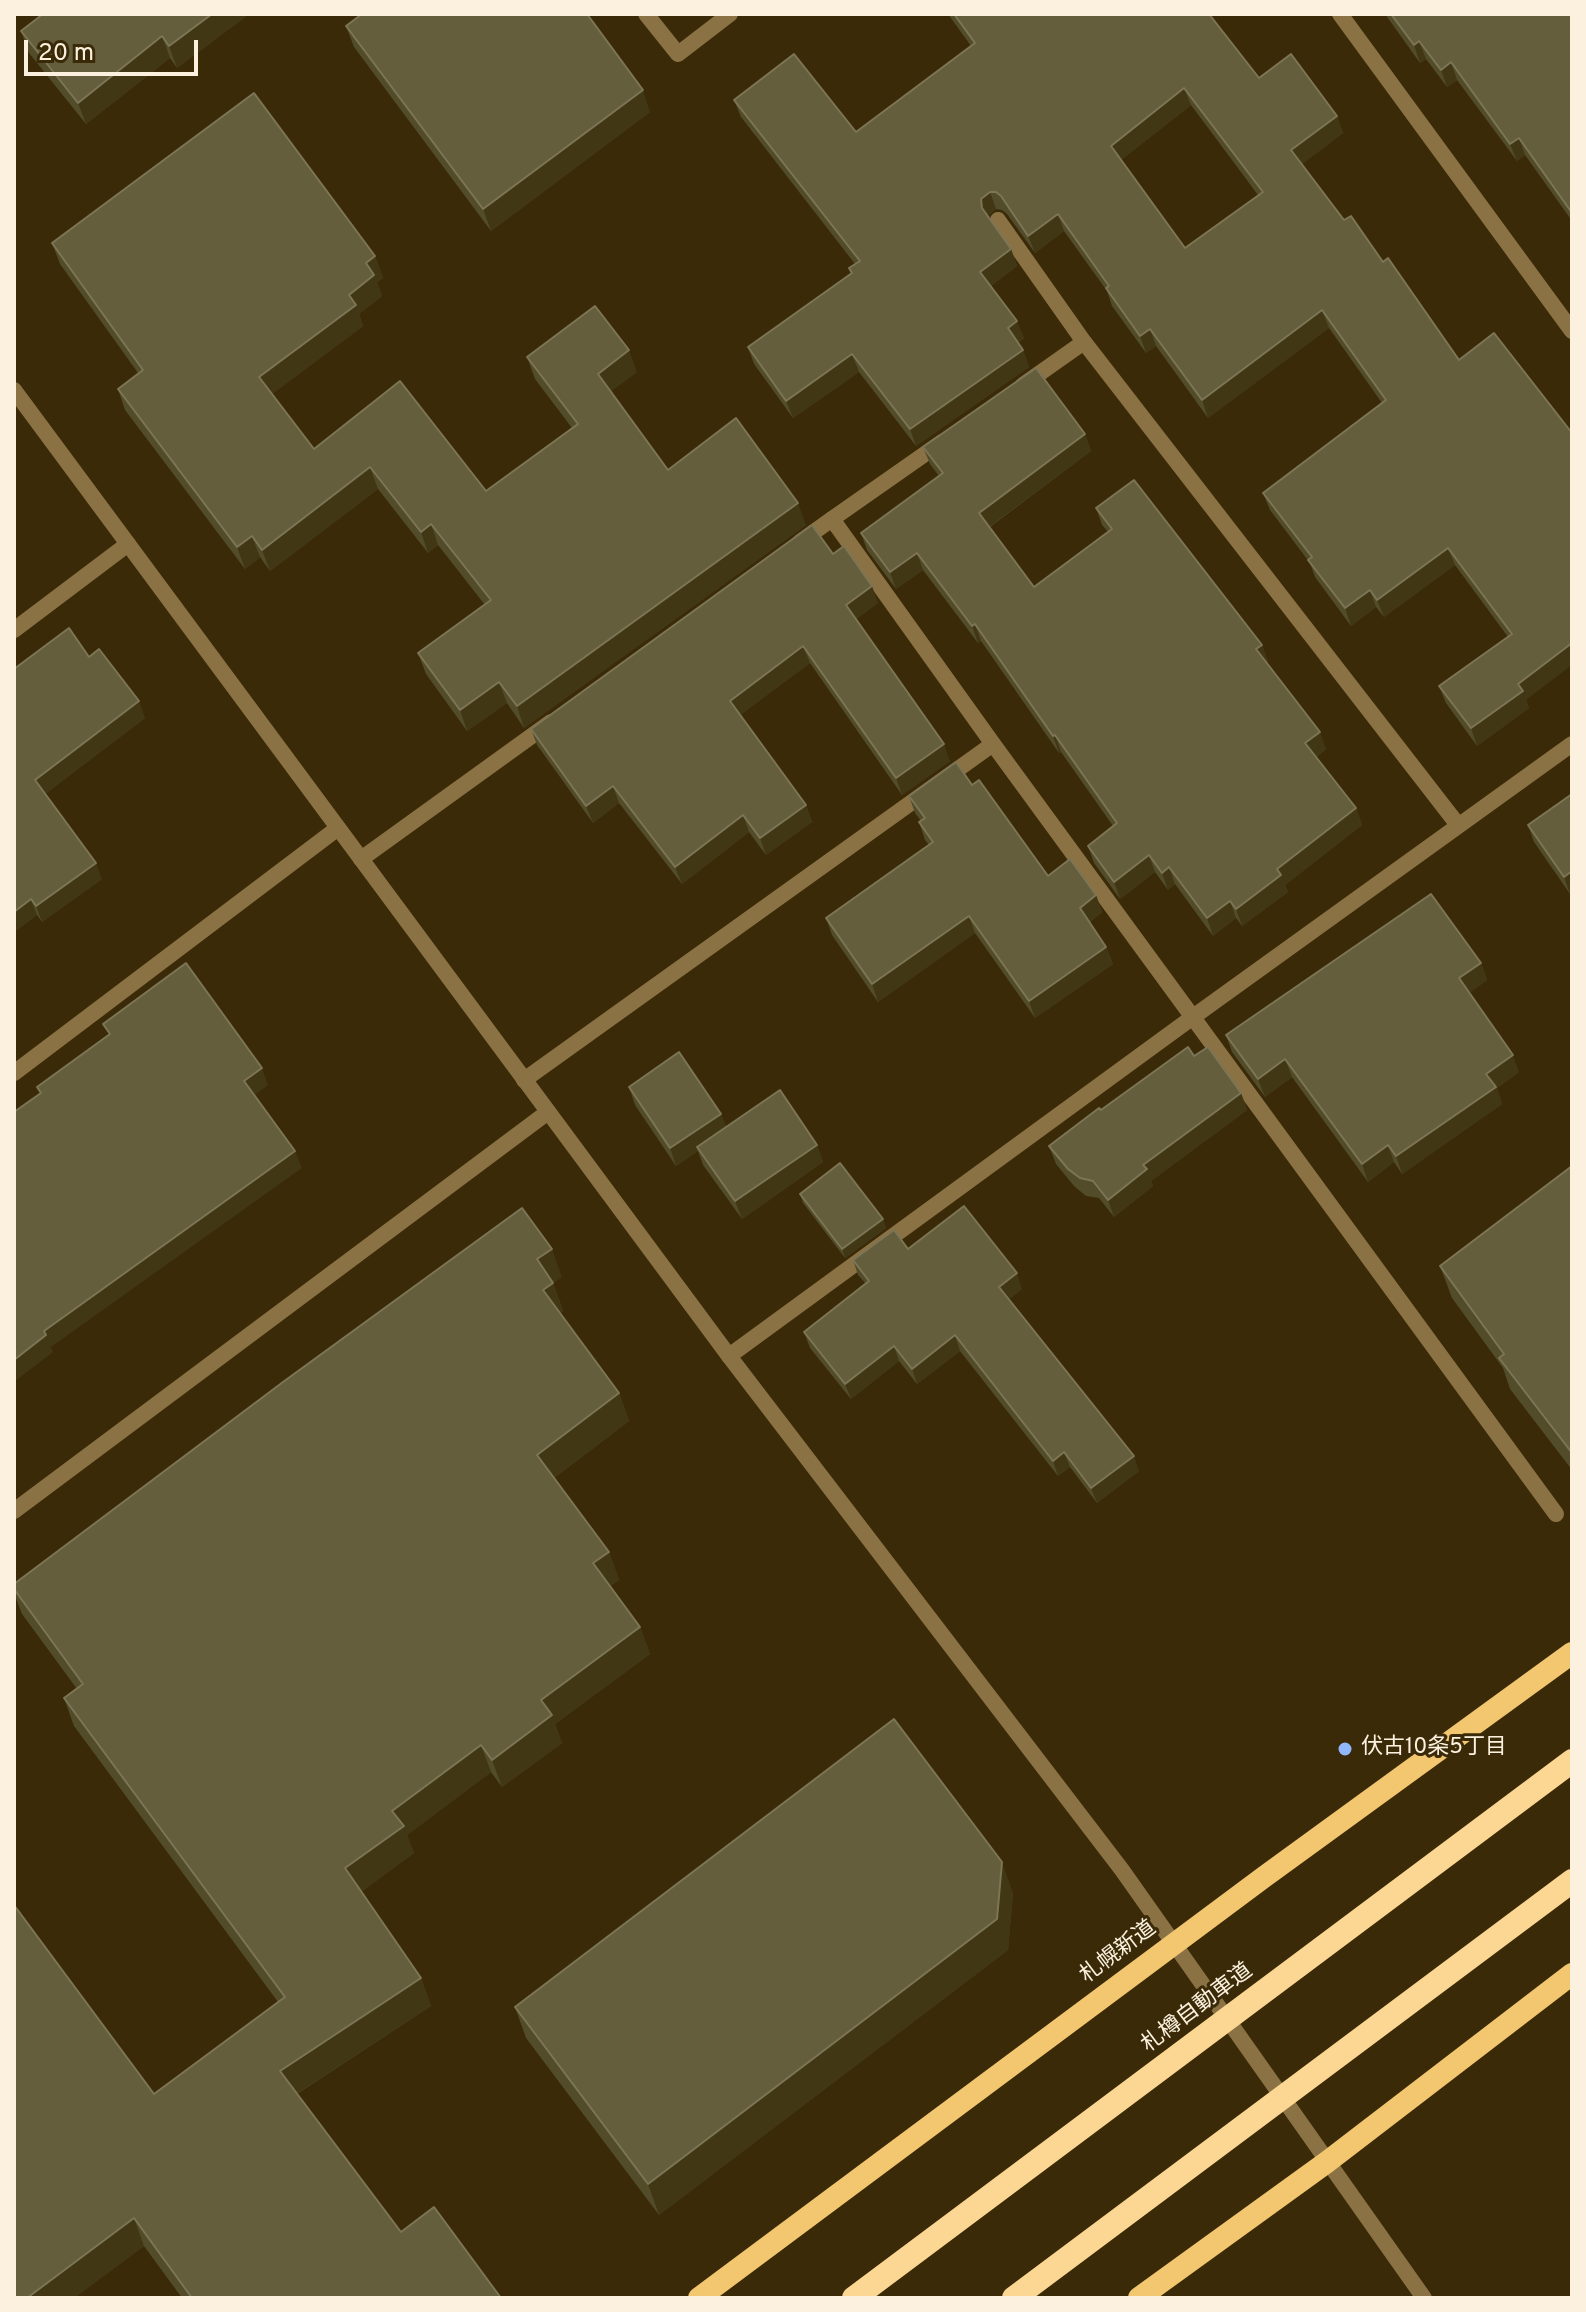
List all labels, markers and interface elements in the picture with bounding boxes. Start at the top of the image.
scale bar [28,24,202,74]
text: 20 m [38,39,94,69]
place label: 伏古10条5丁目 [1361,1736,1507,1762]
marker: 伏古10条5丁目 [1336,1740,1354,1758]
street label: 札幌新道 [1076,1916,1162,1990]
street label: 札樽自動車道 [1137,1959,1259,2059]

